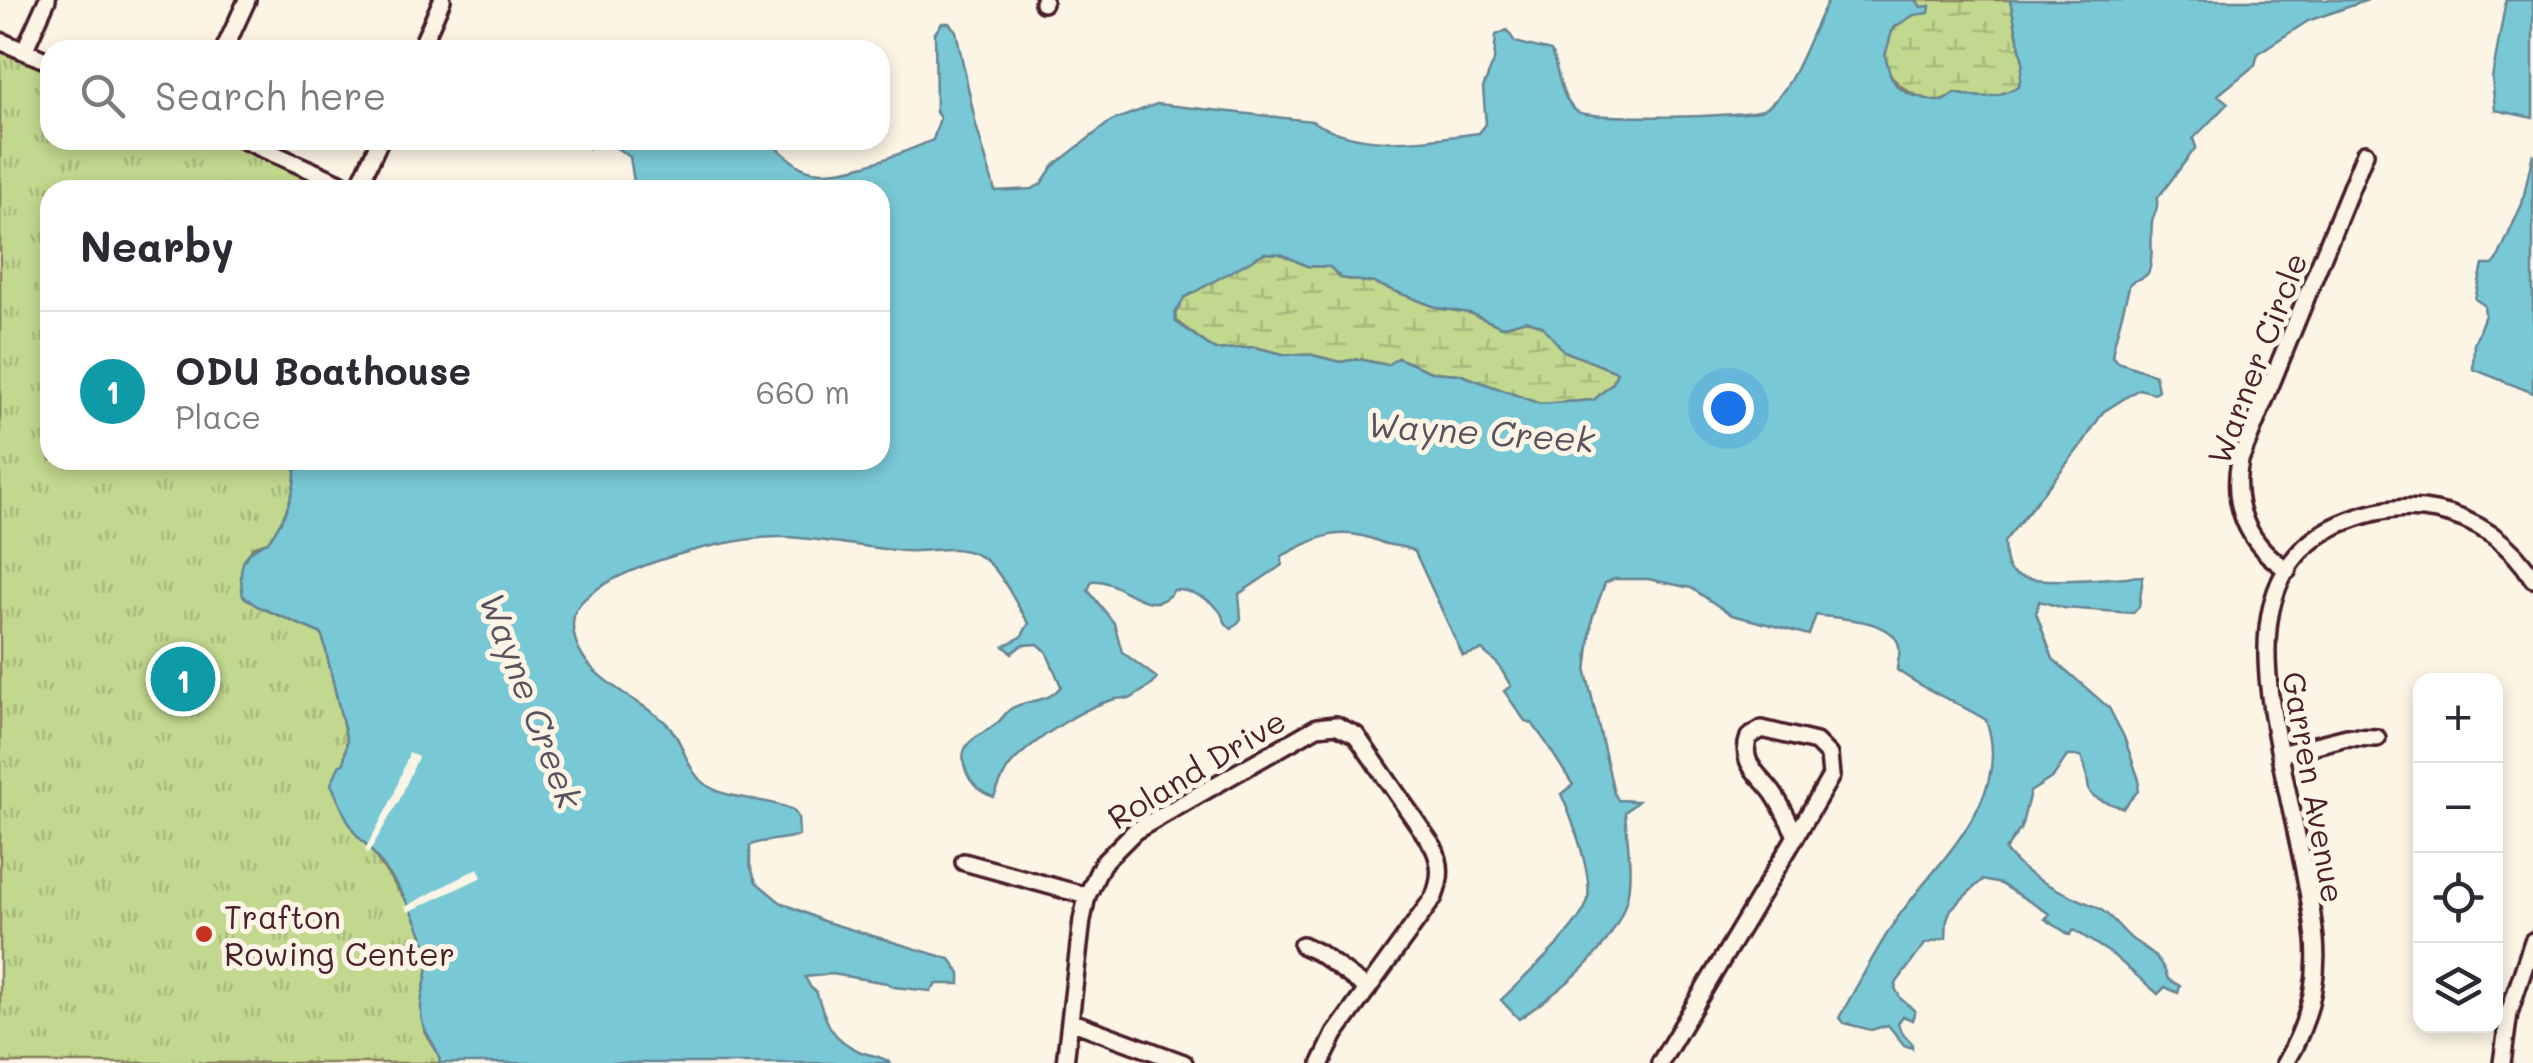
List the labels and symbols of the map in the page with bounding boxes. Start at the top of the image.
street label: Warner Circle [2196,246,2316,470]
your location [1703,383,1754,434]
water label: Wayne Creek [1366,400,1598,462]
water label: Wayne Creek [470,586,595,816]
pin: 1 [150,642,216,716]
street label: Garren Avenue [2274,668,2356,906]
street label: Roland Drive [1099,698,1293,838]
place label: Trafton Rowing Center [224,895,455,974]
marker: Trafton Rowing Center [193,923,215,945]

